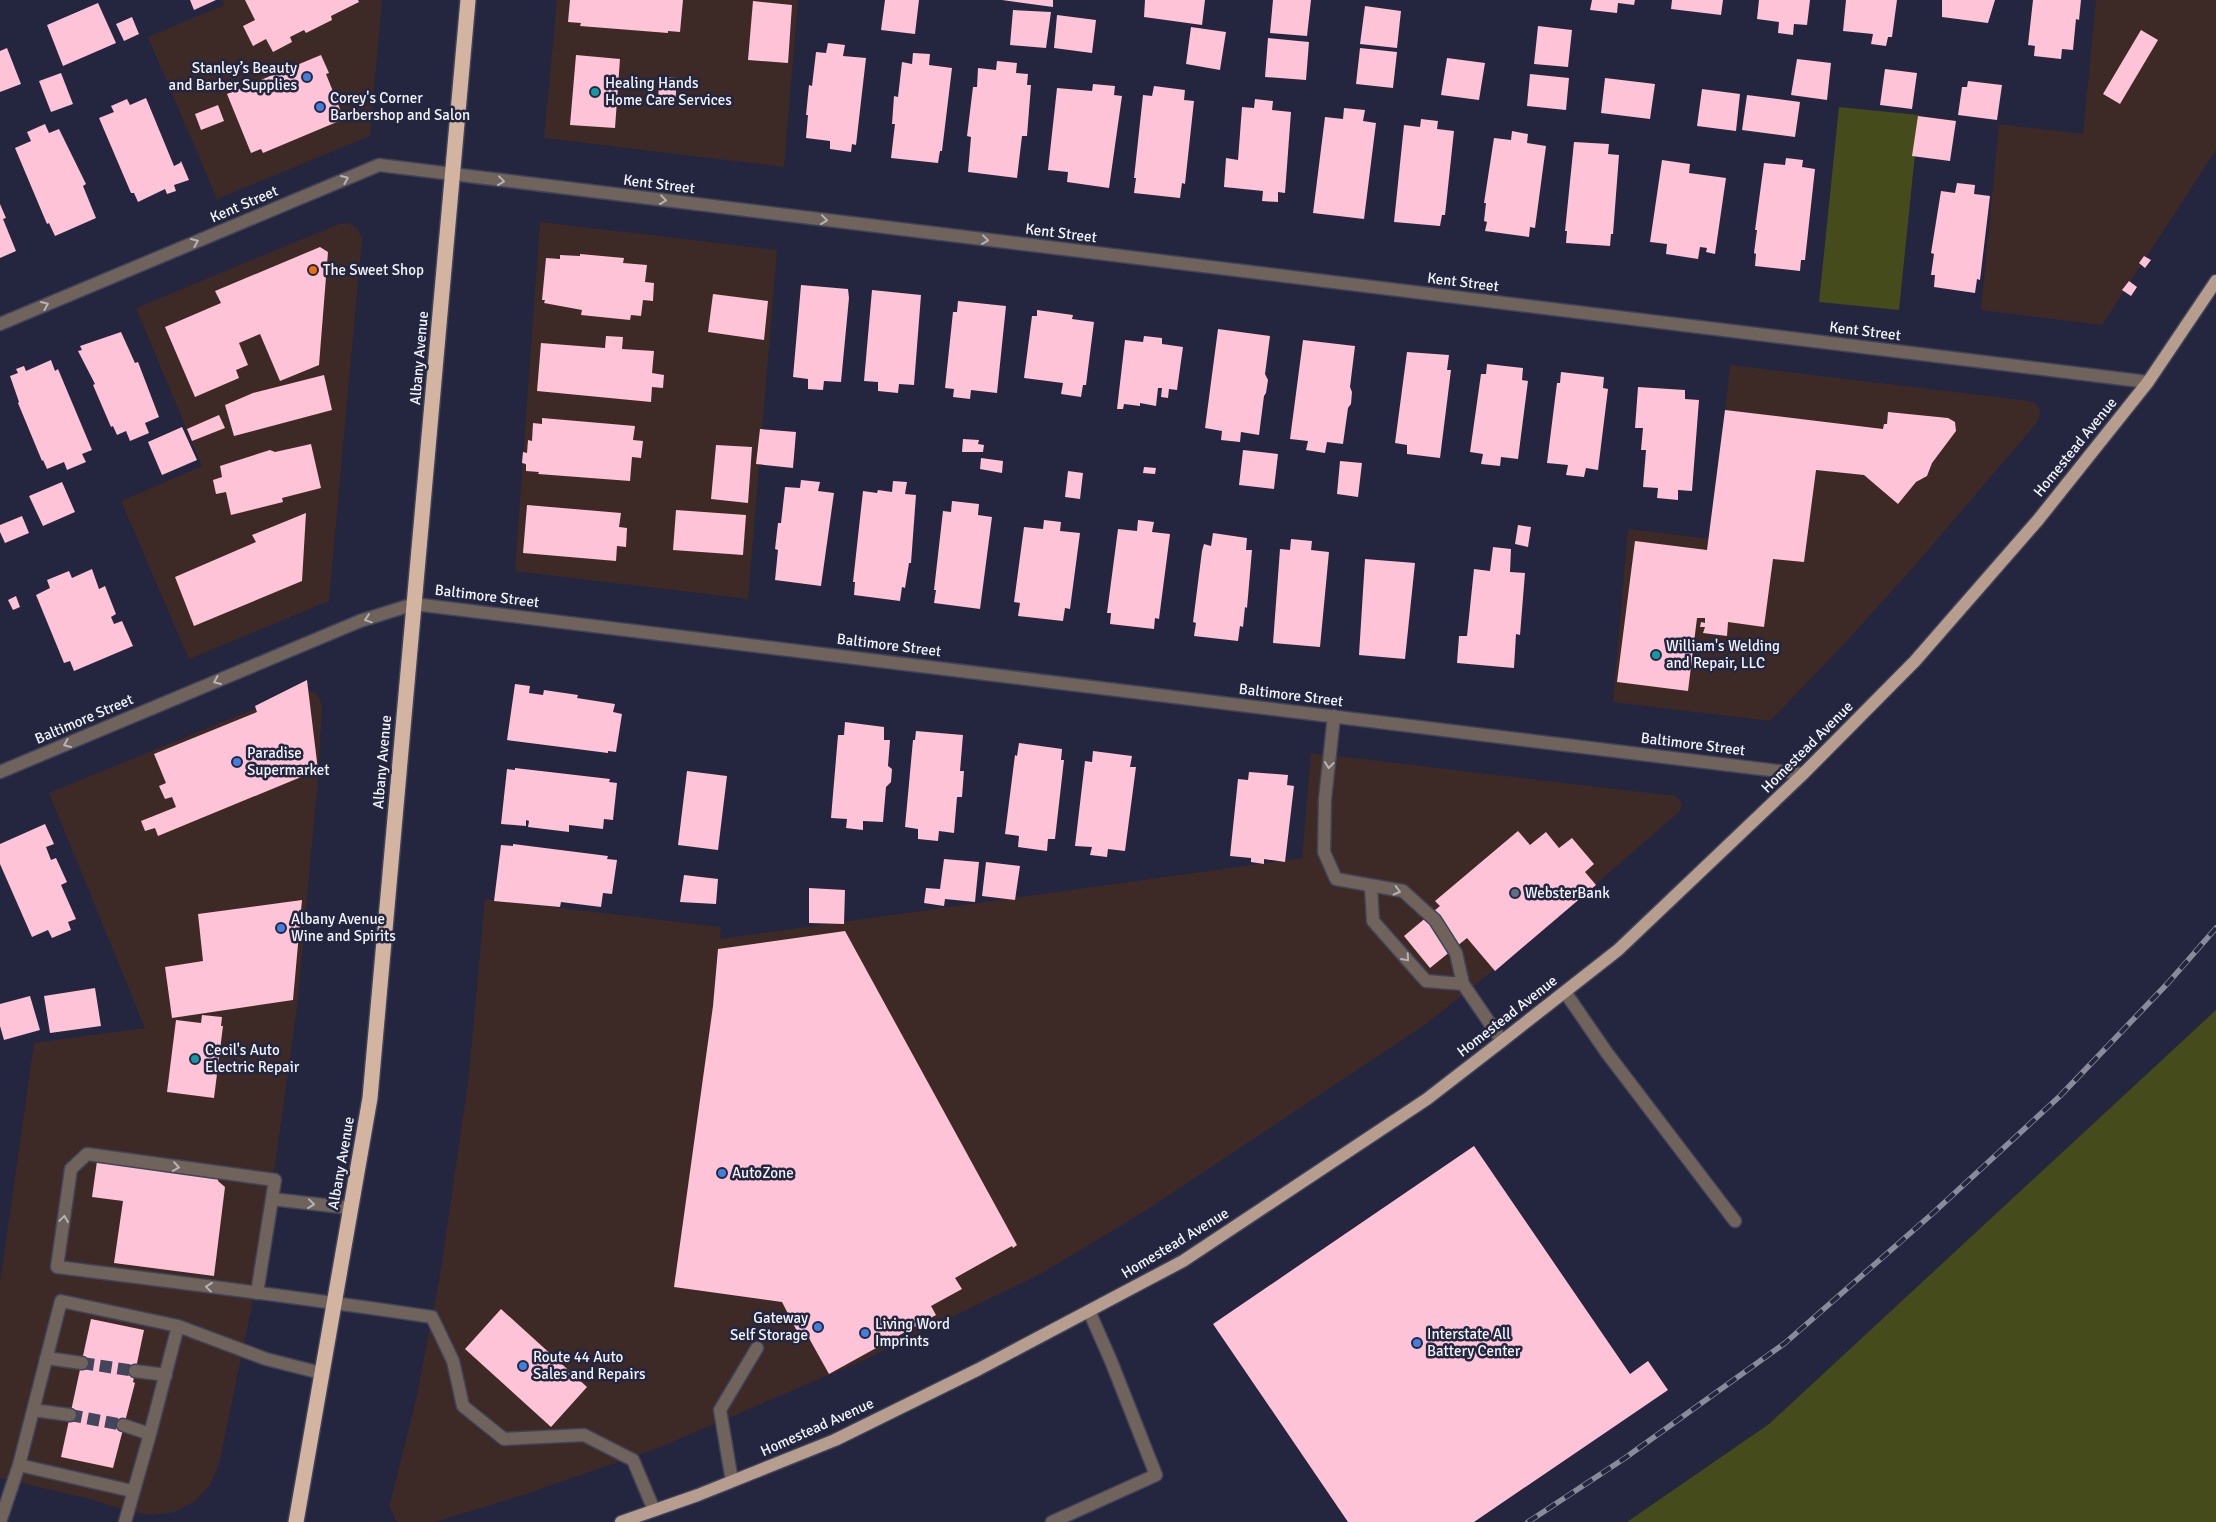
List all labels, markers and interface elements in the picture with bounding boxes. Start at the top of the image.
place label: Stanley’s Beauty and Barber Supplies [169,59,297,94]
marker: Stanley’s Beauty and Barber Supplies [301,71,313,83]
place label: Healing Hands Home Care Services [605,74,732,109]
marker: Healing Hands Home Care Services [589,86,601,98]
place label: Corey's Corner Barbershop and Salon [330,89,470,124]
marker: Corey's Corner Barbershop and Salon [314,101,326,113]
street label: Kent Street [622,171,696,197]
one-way arrow [340,175,349,185]
one-way arrow [498,175,506,186]
street label: Kent Street [207,182,281,226]
one-way arrow [659,194,667,205]
one-way arrow [820,214,828,225]
street label: Kent Street [1024,220,1098,246]
one-way arrow [982,234,990,245]
one-way arrow [190,238,199,248]
place label: The Sweet Shop [323,261,424,279]
marker: The Sweet Shop [307,264,319,276]
street label: Kent Street [1426,269,1500,295]
one-way arrow [40,300,49,311]
street label: Albany Avenue [406,310,432,406]
street label: Kent Street [1828,318,1902,344]
street label: Homestead Avenue [2030,394,2120,500]
street label: Baltimore Street [434,581,540,611]
one-way arrow [364,613,372,623]
street label: Baltimore Street [836,630,942,660]
place label: William's Welding and Repair, LLC [1666,637,1780,672]
marker: William's Welding and Repair, LLC [1650,649,1662,661]
one-way arrow [213,675,222,685]
street label: Baltimore Street [1238,680,1344,710]
street label: Baltimore Street [32,690,136,748]
street label: Homestead Avenue [1757,697,1857,797]
street label: Albany Avenue [369,714,395,810]
street label: Baltimore Street [1640,729,1746,759]
one-way arrow [64,738,72,748]
place label: Paradise Supermarket [247,744,330,779]
marker: Paradise Supermarket [231,756,243,768]
one-way arrow [1324,761,1335,769]
place label: WebsterBank [1525,884,1610,902]
one-way arrow [1393,886,1401,896]
marker: WebsterBank [1509,887,1521,899]
place label: Albany Avenue Wine and Spirits [291,910,396,945]
marker: Albany Avenue Wine and Spirits [275,922,287,934]
one-way arrow [1400,953,1409,962]
street label: Homestead Avenue [1453,971,1561,1061]
place label: Cecil's Auto Electric Repair [205,1041,300,1076]
marker: Cecil's Auto Electric Repair [189,1053,201,1065]
street label: Albany Avenue [324,1115,358,1211]
one-way arrow [172,1161,181,1171]
place label: AutoZone [732,1164,794,1182]
marker: AutoZone [716,1167,728,1179]
one-way arrow [308,1198,316,1209]
street label: Homestead Avenue [1118,1204,1232,1282]
one-way arrow [58,1214,68,1223]
one-way arrow [205,1282,213,1293]
place label: Gateway Self Storage [730,1309,808,1344]
place label: Living Word Imprints [875,1315,950,1350]
marker: Gateway Self Storage [812,1321,824,1333]
place label: Interstate All Battery Center [1427,1325,1521,1360]
marker: Living Word Imprints [859,1327,871,1339]
marker: Interstate All Battery Center [1411,1337,1423,1349]
place label: Route 44 Auto Sales and Repairs [533,1348,646,1383]
marker: Route 44 Auto Sales and Repairs [517,1360,529,1372]
street label: Homestead Avenue [757,1394,877,1460]

